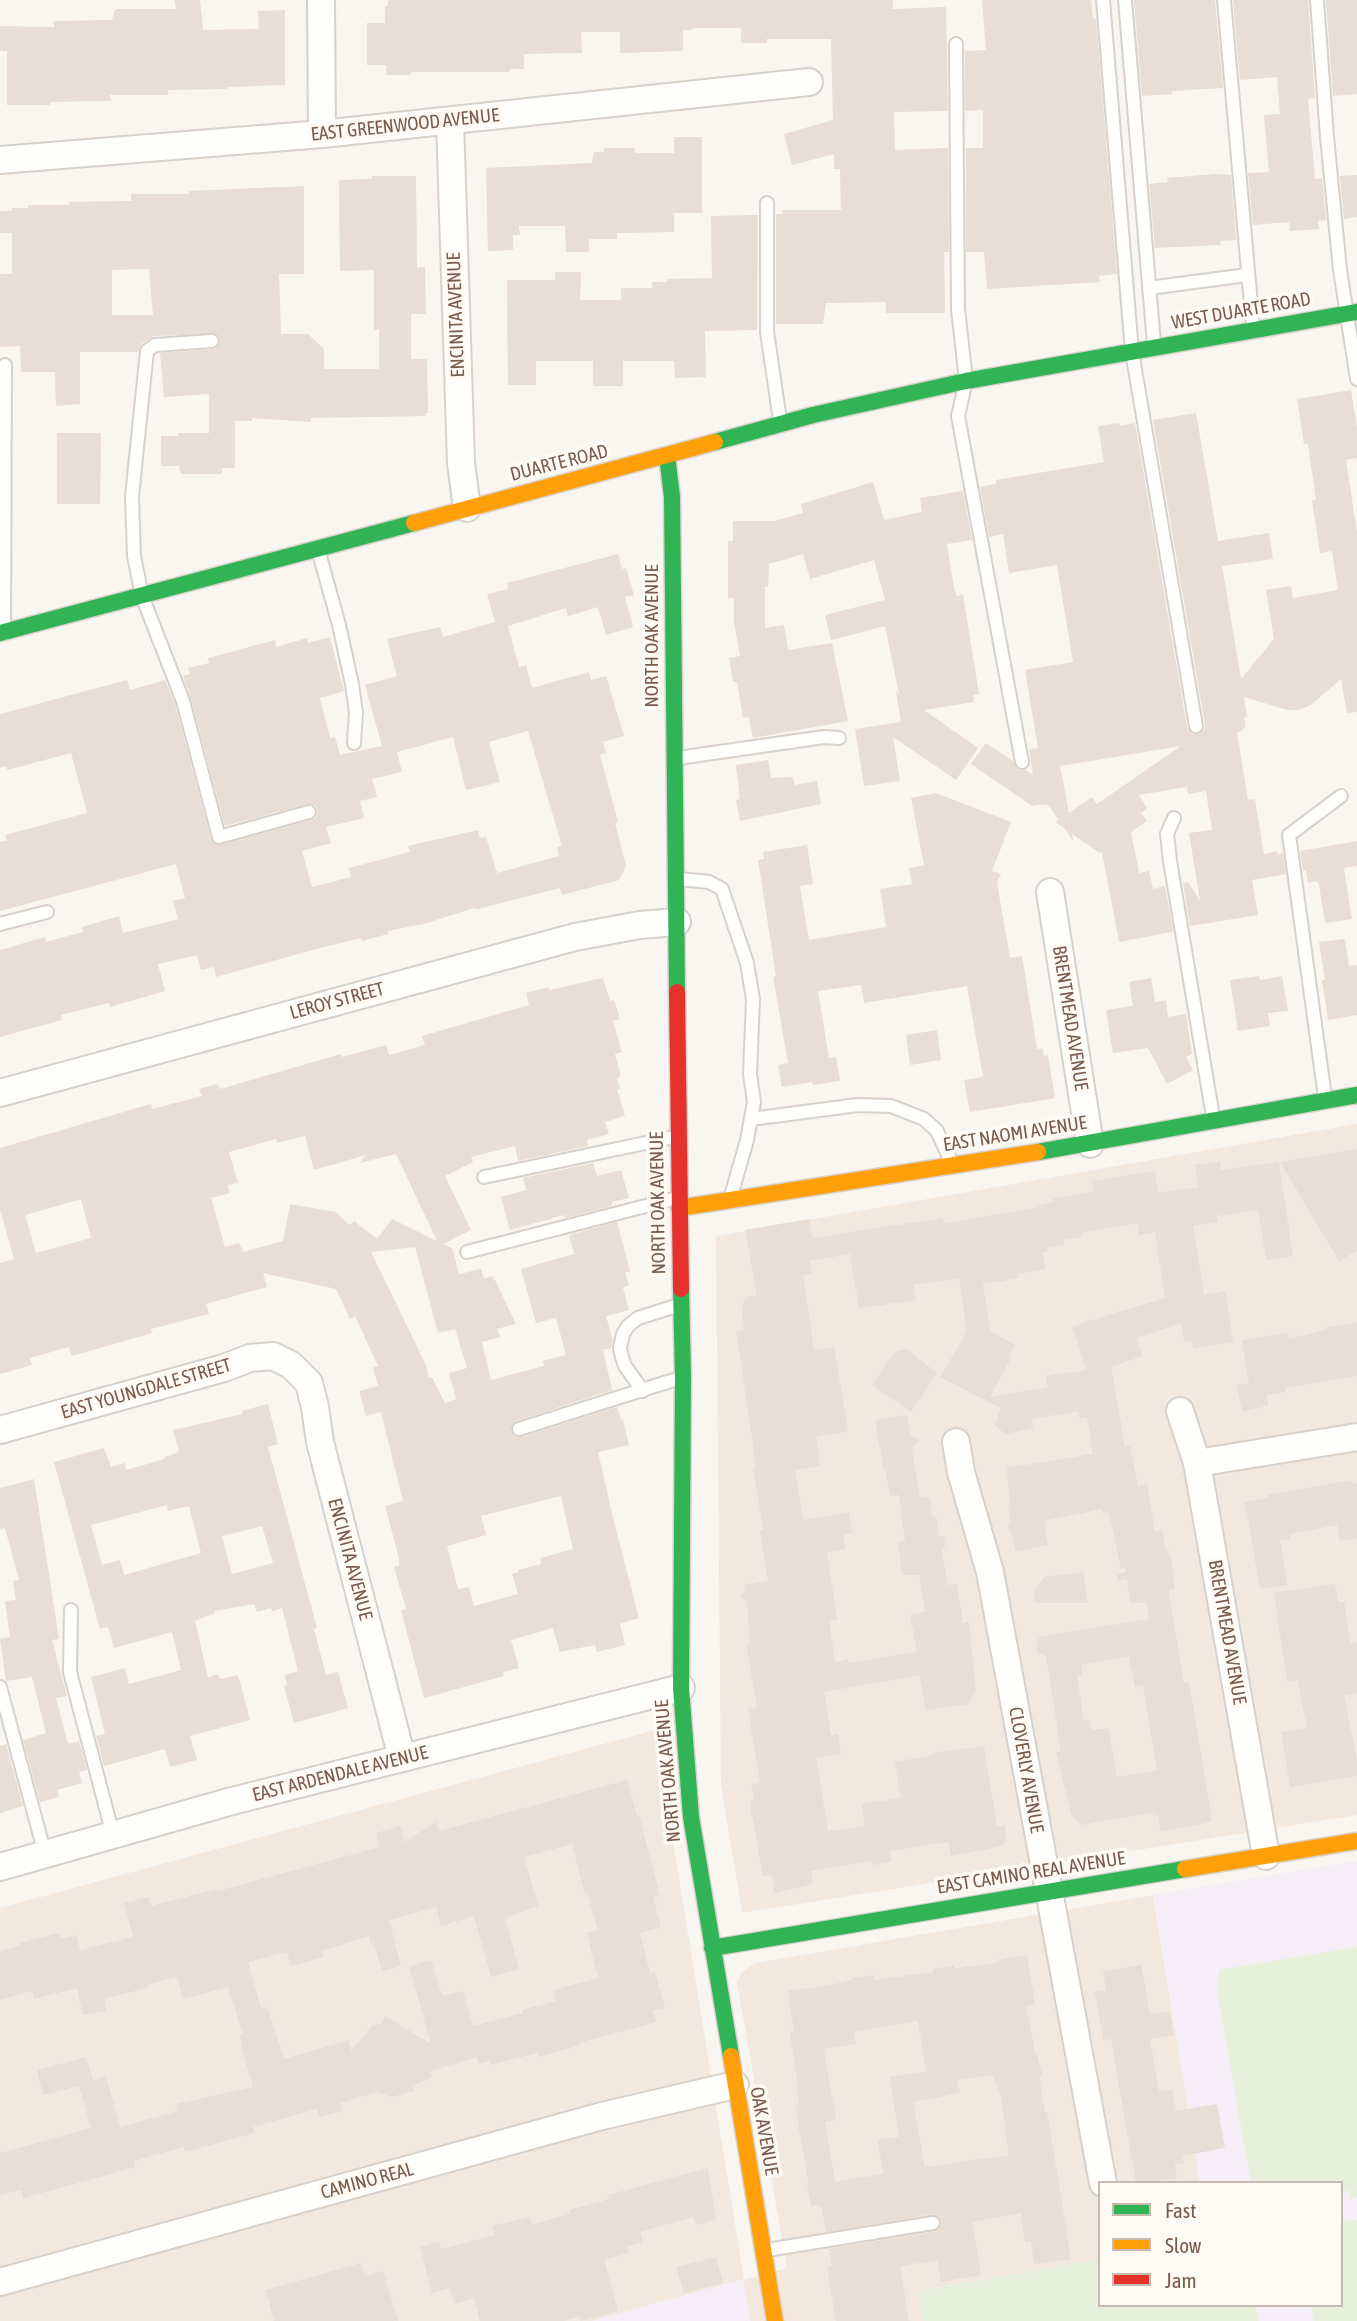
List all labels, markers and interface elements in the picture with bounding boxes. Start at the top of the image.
street label: EAST GREENWOOD AVENUE [310,104,500,146]
street label: ENCINITA AVENUE [442,252,470,378]
street label: WEST DUARTE ROAD [1170,288,1312,334]
street label: DUARTE ROAD [508,440,610,486]
street label: NORTH OAK AVENUE [641,565,663,707]
street label: BRENTMEAD AVENUE [1047,944,1093,1092]
street label: LEROY STREET [287,977,387,1025]
street label: EAST NAOMI AVENUE [942,1111,1088,1157]
street label: NORTH OAK AVENUE [645,1131,671,1275]
street label: EAST YOUNGDALE STREET [58,1354,234,1424]
street label: ENCINITA AVENUE [323,1496,377,1622]
street label: BRENTMEAD AVENUE [1203,1558,1251,1706]
street label: NORTH OAK AVENUE [650,1699,686,1843]
street label: CLOVERLY AVENUE [1004,1705,1048,1835]
street label: EAST ARDENDALE AVENUE [250,1741,430,1807]
street label: EAST CAMINO REAL AVENUE [935,1847,1127,1899]
street label: OAK AVENUE [745,2085,783,2177]
street label: CAMINO REAL [318,2158,416,2204]
legend [1098,2181,1343,2307]
text: Fast [1165,2198,1196,2222]
text: Slow [1165,2233,1201,2257]
text: Jam [1165,2268,1197,2292]

